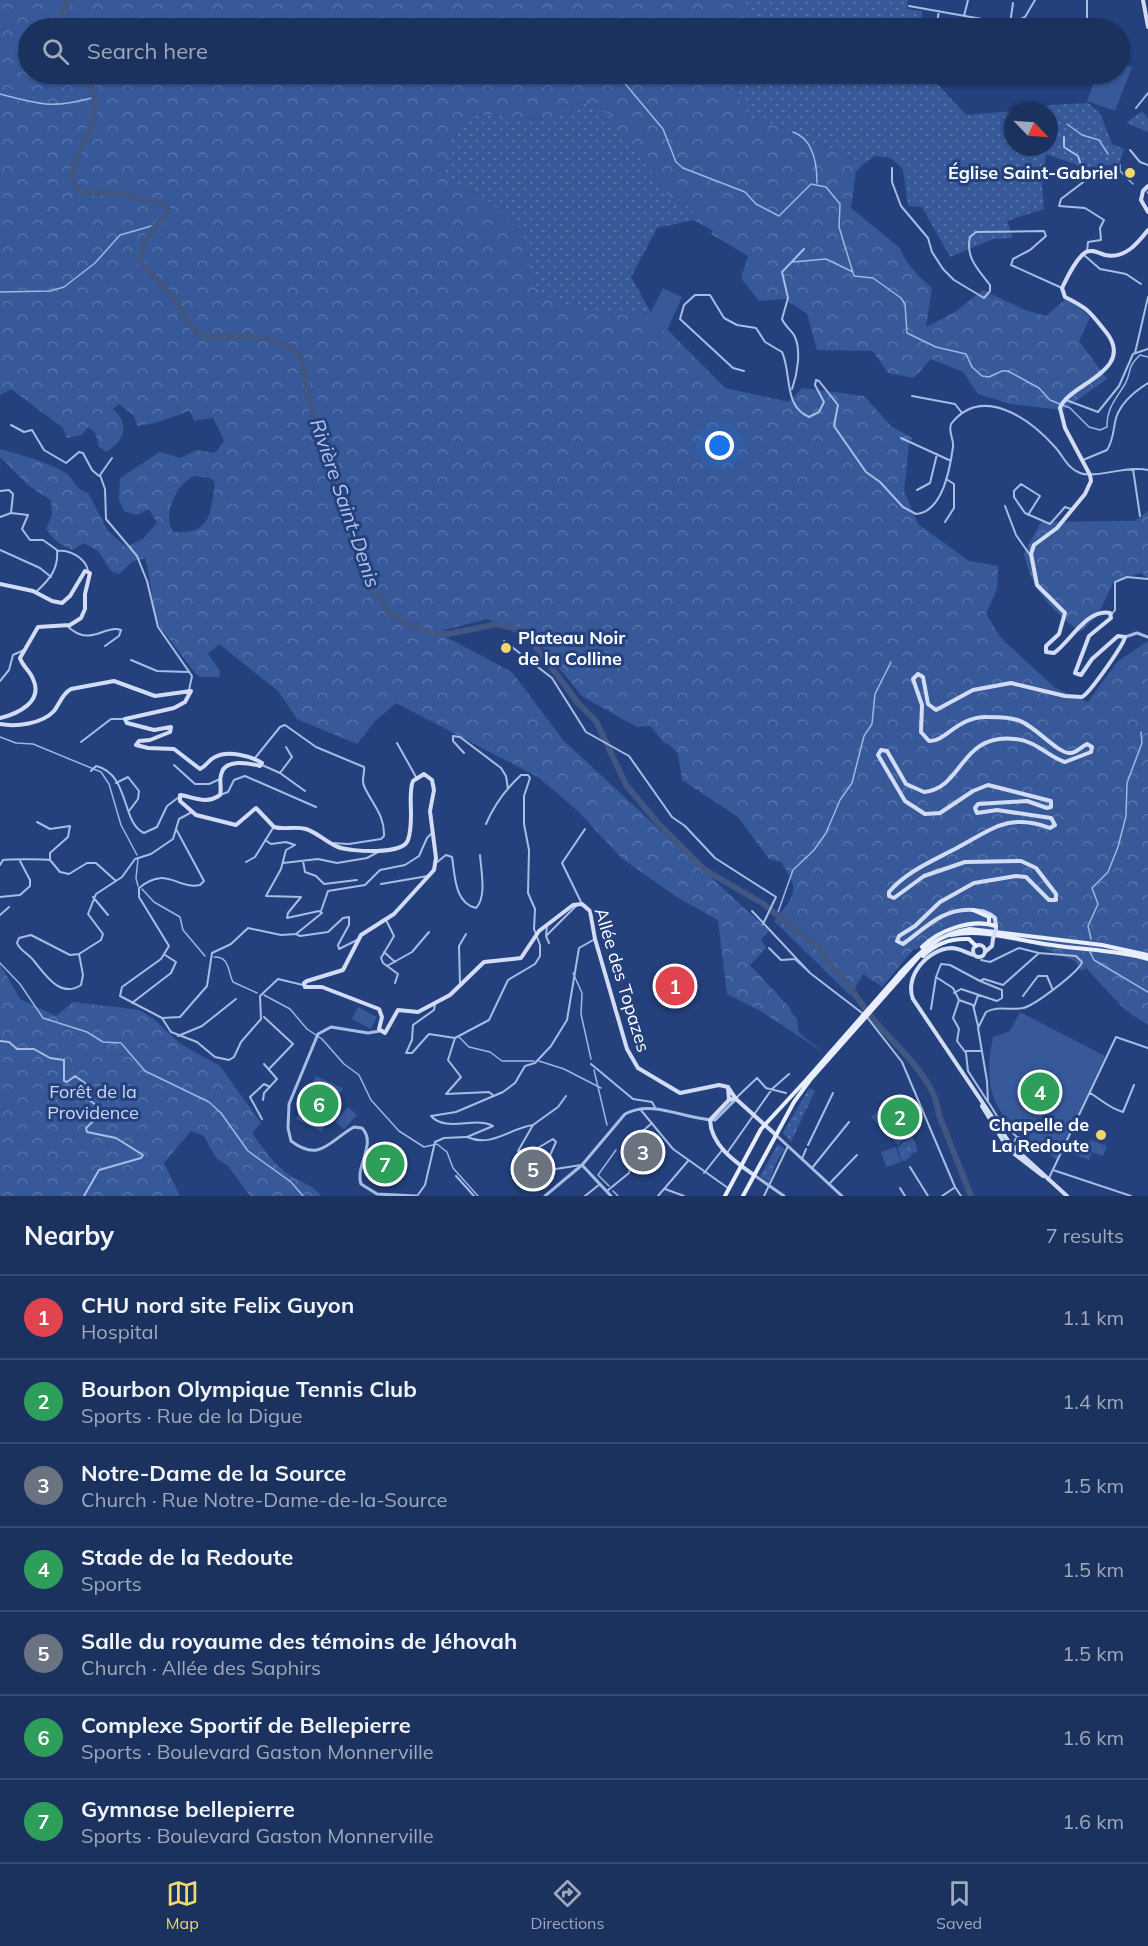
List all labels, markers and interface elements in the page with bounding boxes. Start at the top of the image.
search box [18,18,1130,84]
icon: search [39,35,72,68]
text: Search here [87,37,208,65]
north arrow [1004,102,1058,156]
place label: Église Saint-Gabriel [948,161,1118,184]
marker: Église Saint-Gabriel [1123,166,1137,180]
water label: Rivière Saint-Denis [305,415,386,590]
your location [705,431,734,460]
place label: Plateau Noir de la Colline [518,626,626,670]
marker: Plateau Noir de la Colline [499,641,513,655]
street label: Allée des Topazes [590,905,655,1055]
pin: 1 [656,964,694,1008]
pin: 4 [1020,1070,1060,1114]
park label: Forêt de la Providence [47,1080,139,1124]
pin: 6 [300,1082,338,1126]
pin: 2 [880,1094,920,1140]
place label: Chapelle de La Redoute [988,1113,1089,1157]
marker: Chapelle de La Redoute [1094,1128,1108,1142]
pin: 3 [624,1130,662,1174]
pin: 7 [366,1142,404,1186]
pin: 5 [514,1146,552,1192]
text: Nearby [24,1219,114,1252]
text: 7 results [1046,1223,1124,1248]
text: CHU nord site Felix Guyon [81,1291,354,1319]
text: 1 [38,1305,50,1330]
text: 1.1 km [1062,1305,1124,1330]
text: Hospital [81,1319,158,1344]
text: Bourbon Olympique Tennis Club [81,1375,417,1403]
text: 2 [38,1389,50,1414]
text: 1.4 km [1062,1389,1124,1414]
text: Sports · Rue de la Digue [81,1403,302,1428]
text: Notre-Dame de la Source [81,1459,346,1487]
text: 3 [38,1473,50,1498]
text: 1.5 km [1062,1473,1124,1498]
text: Church · Rue Notre-Dame-de-la-Source [81,1487,447,1512]
text: Stade de la Redoute [81,1543,293,1571]
text: 4 [38,1557,50,1582]
text: 1.5 km [1062,1557,1124,1582]
text: Sports [81,1571,142,1596]
text: Salle du royaume des témoins de Jéhovah [81,1627,517,1655]
text: 5 [38,1641,50,1666]
text: 1.5 km [1062,1641,1124,1666]
text: Church · Allée des Saphirs [81,1655,321,1680]
text: Complexe Sportif de Bellepierre [81,1711,411,1739]
text: 6 [38,1725,50,1750]
text: 1.6 km [1062,1725,1124,1750]
text: Sports · Boulevard Gaston Monnerville [81,1739,434,1764]
text: Gymnase bellepierre [81,1795,295,1823]
text: 7 [38,1809,50,1834]
text: 1.6 km [1062,1809,1124,1834]
text: Sports · Boulevard Gaston Monnerville [81,1823,434,1848]
tab: Map [166,1877,199,1933]
tab: Directions [530,1877,604,1933]
tab: Saved [936,1877,982,1933]

